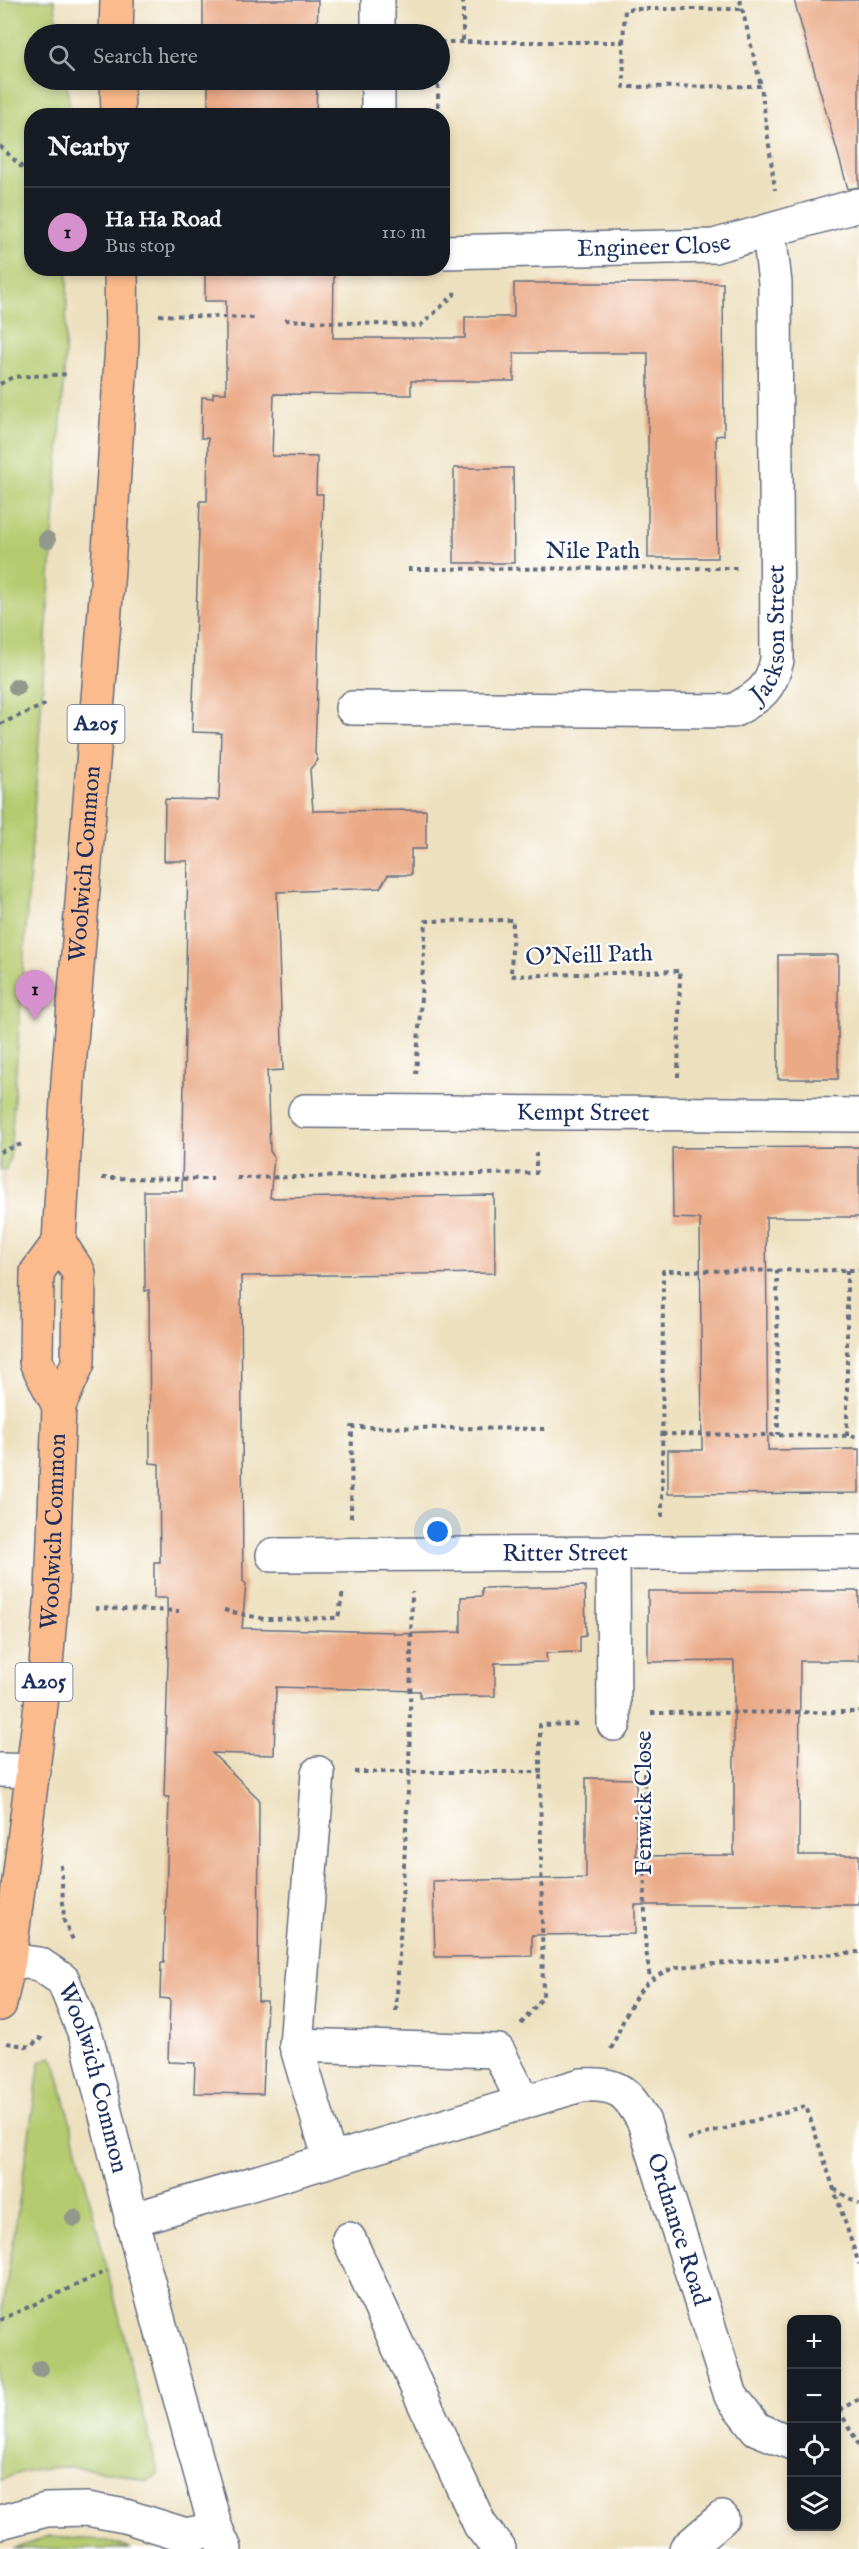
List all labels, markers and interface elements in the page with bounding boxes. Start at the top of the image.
search box [24,24,450,90]
icon: search [45,41,78,74]
text: Search here [93,43,198,71]
text: Nearby [48,131,129,164]
text: Ha Ha Road [105,206,221,234]
text: 1 [64,220,71,245]
text: 110 m [382,220,426,245]
street label: Engineer Close [577,227,734,265]
text: Bus stop [105,234,175,259]
street label: Nile Path [546,536,641,567]
street label: Jackson Street [742,565,793,713]
road number: A205 [68,705,124,743]
street label: Woolwich Common [62,764,108,963]
street label: O'Neill Path [525,938,653,974]
pin: 1 [15,970,54,1020]
street label: Kempt Street [516,1097,650,1129]
street label: Woolwich Common [33,1432,73,1631]
your location [423,1517,452,1546]
street label: Ritter Street [502,1538,628,1569]
road number: A205 [15,1663,72,1701]
street label: Fenwick Close [629,1730,660,1876]
street label: Woolwich Common [50,1978,135,2176]
street label: Ordnance Road [639,2149,717,2310]
map controls [787,2315,841,2531]
button: + [787,2315,841,2369]
button: − [787,2369,841,2423]
button: locate [787,2423,841,2477]
button: layers [787,2477,841,2531]

